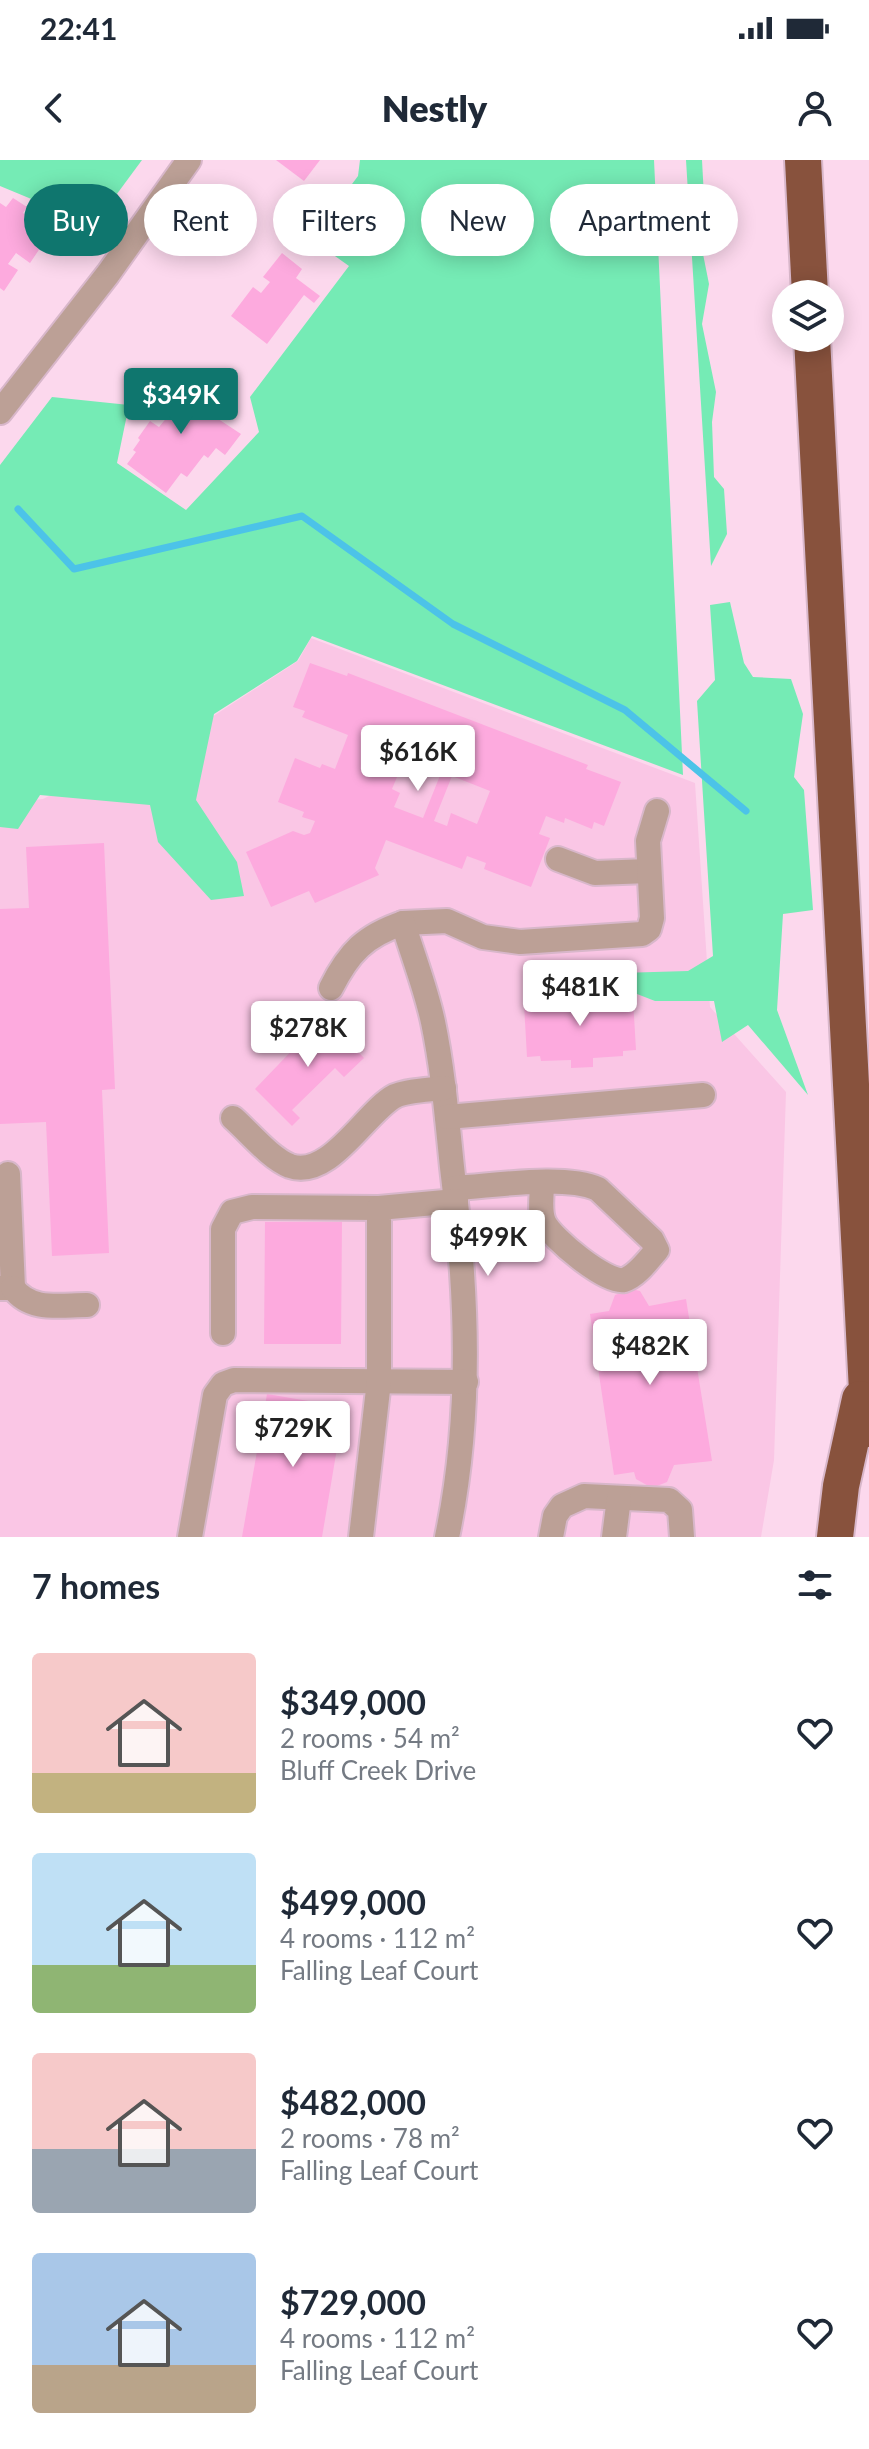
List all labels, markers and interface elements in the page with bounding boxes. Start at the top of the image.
text: 22:41 [40,10,117,46]
icon: back [32,86,76,130]
text: Nestly [382,86,487,130]
icon: person [793,86,837,130]
chip: Buy [24,184,128,256]
chip: Rent [144,184,257,256]
chip: Filters [273,184,405,256]
chip: New [421,184,534,256]
chip: Apartment [550,184,738,256]
map controls [772,280,844,352]
button: layers [772,280,844,352]
pin: $349K [125,368,237,436]
text: $349K [142,378,220,410]
pin: $616K [362,725,474,793]
text: $616K [379,735,457,767]
pin: $481K [524,960,636,1028]
text: $481K [541,970,619,1002]
pin: $278K [252,1001,364,1069]
text: $278K [269,1011,347,1043]
pin: $499K [432,1210,544,1278]
text: $499K [449,1220,527,1252]
pin: $482K [594,1319,706,1387]
text: $482K [611,1329,689,1361]
pin: $729K [237,1401,349,1469]
text: $729K [254,1411,332,1443]
icon: filters [793,1563,837,1607]
text: 7 homes [32,1565,160,1606]
text: $349,000 [280,1681,426,1722]
icon: home [96,1685,192,1781]
icon: heart [793,1711,837,1755]
text: 2 rooms · 54 m² [280,1722,460,1754]
text: Bluff Creek Drive [280,1754,476,1786]
text: $499,000 [280,1881,426,1922]
icon: home [96,1885,192,1981]
icon: heart [793,1911,837,1955]
text: 4 rooms · 112 m² [280,1922,475,1954]
text: Falling Leaf Court [280,1954,478,1986]
text: $482,000 [280,2081,426,2122]
icon: home [96,2085,192,2181]
icon: heart [793,2111,837,2155]
text: 2 rooms · 78 m² [280,2122,460,2154]
text: Falling Leaf Court [280,2154,478,2186]
text: $729,000 [280,2281,426,2322]
icon: home [96,2285,192,2381]
icon: heart [793,2311,837,2355]
text: 4 rooms · 112 m² [280,2322,475,2354]
text: Falling Leaf Court [280,2354,478,2386]

